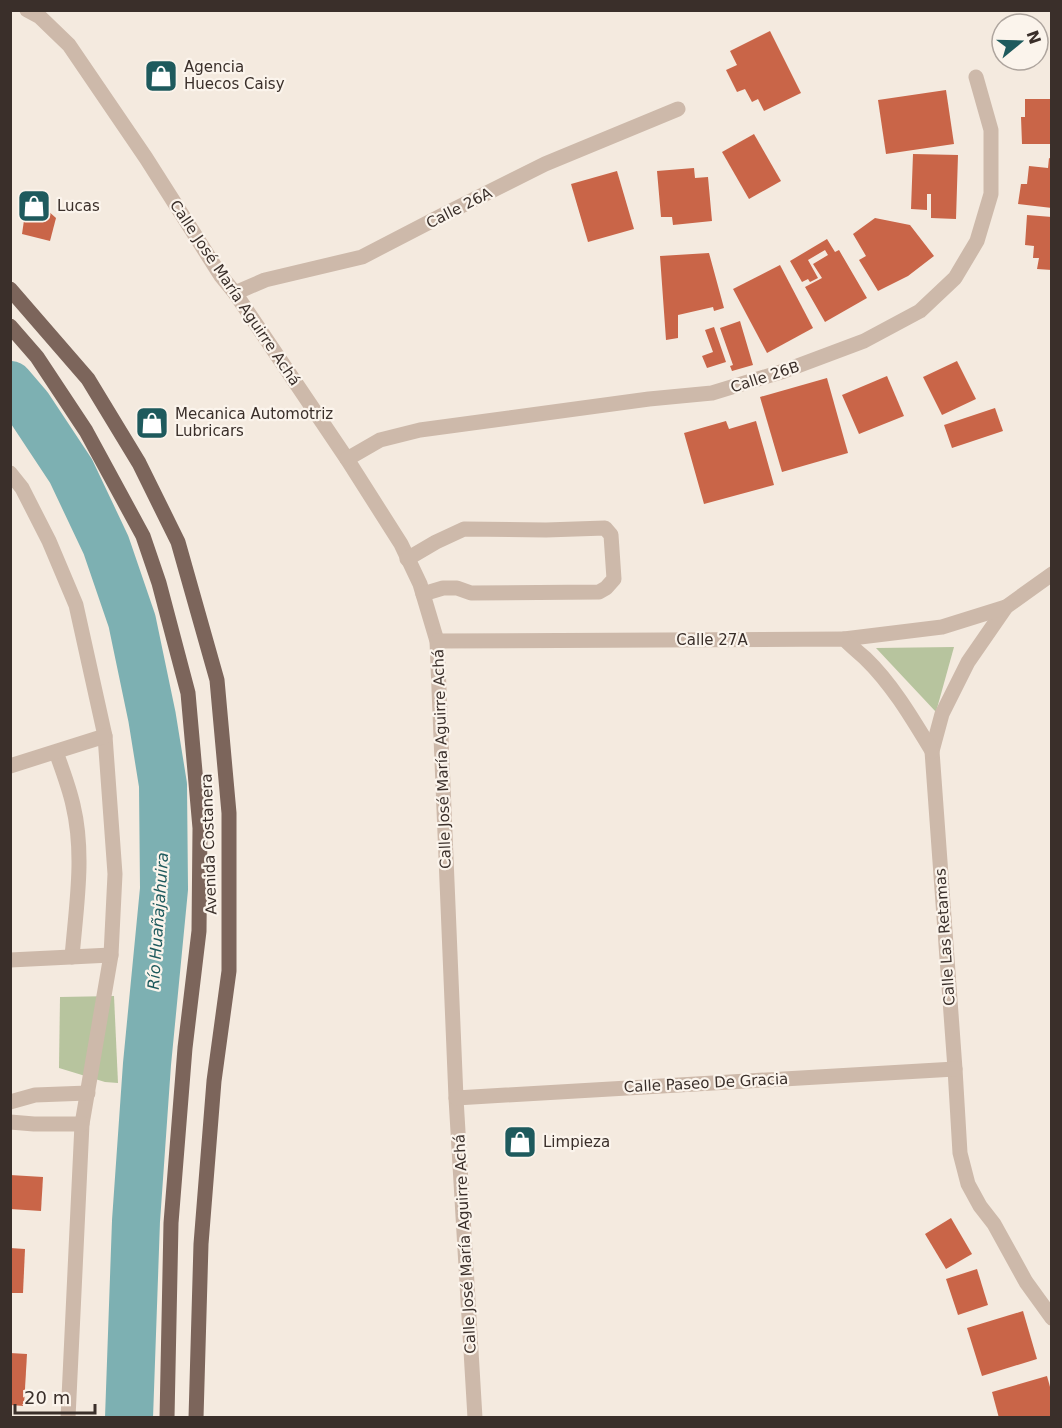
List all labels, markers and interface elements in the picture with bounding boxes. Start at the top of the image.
north arrow [990,12,1050,72]
text: N [1023,28,1045,47]
shop icon: Agencia Huecos Caisy [143,58,179,94]
place label: Agencia Huecos Caisy [184,58,285,93]
street label: Calle 26A [423,183,496,232]
shop icon: Lucas [16,188,52,224]
place label: Lucas [57,197,100,215]
street label: Calle José María Aguirre Achá [166,197,304,389]
street label: Calle 26B [728,357,802,397]
shop icon: Mecanica Automotriz Lubricars [134,405,170,441]
place label: Mecanica Automotriz Lubricars [175,405,333,440]
street label: Calle 27A [676,631,748,649]
street label: Calle José María Aguirre Achá [429,649,455,869]
street label: Avenida Costanera [198,773,220,915]
water label: Río Huañajahuira [144,852,172,990]
street label: Calle Las Retamas [931,867,959,1006]
street label: Calle Paseo De Gracia [623,1070,789,1096]
shop icon: Limpieza [502,1124,538,1160]
place label: Limpieza [543,1133,610,1151]
street label: Calle José María Aguirre Achá [450,1134,480,1354]
scale bar [15,1377,94,1415]
text: 20 m [24,1387,70,1408]

